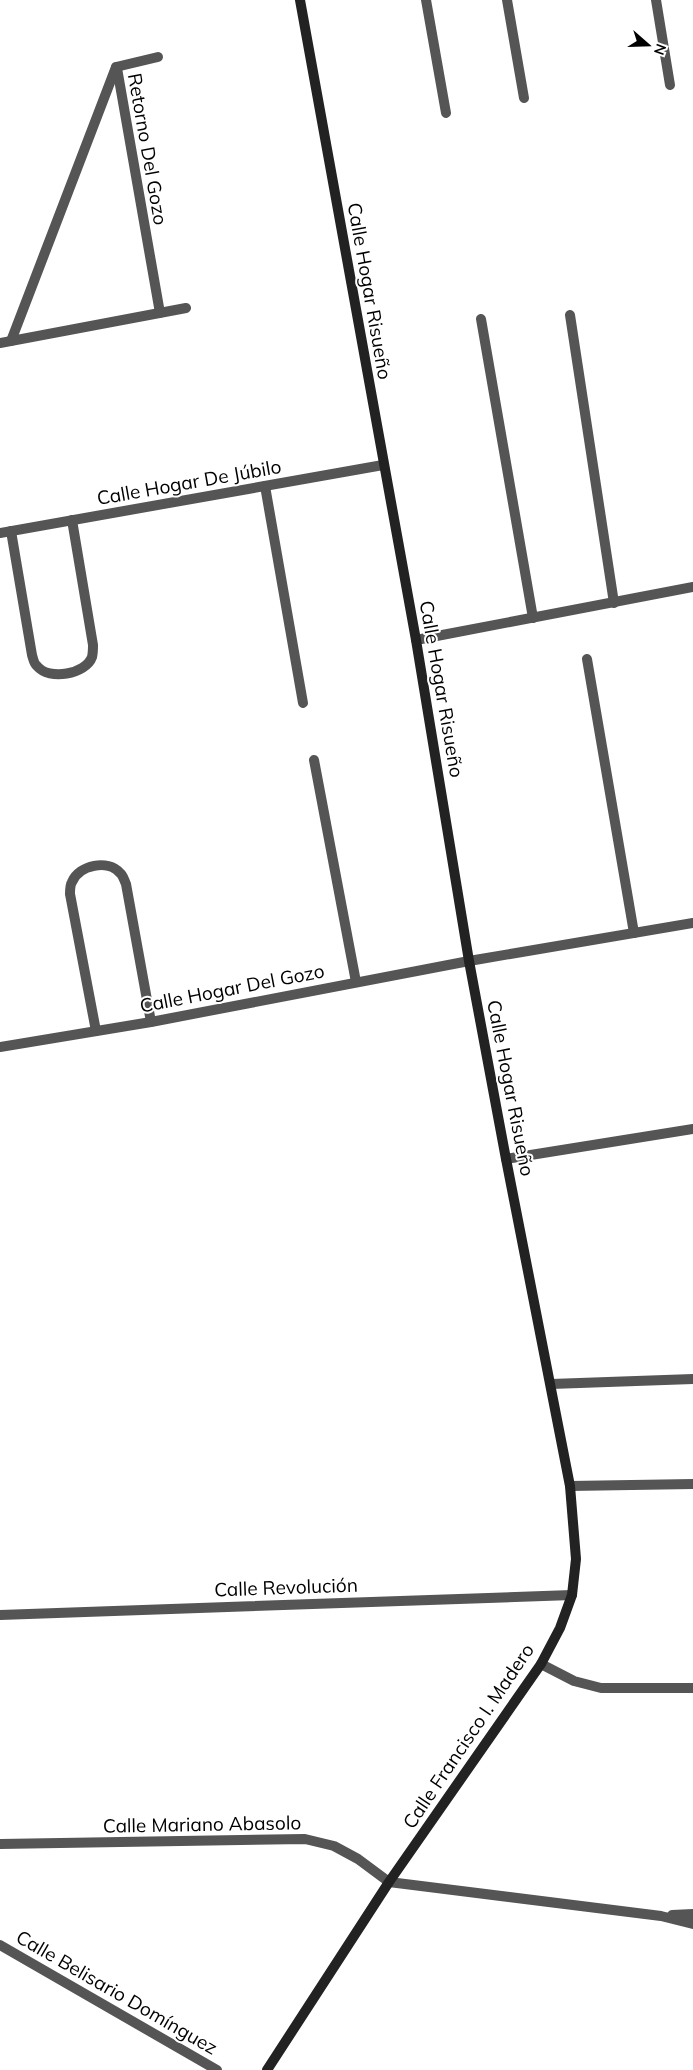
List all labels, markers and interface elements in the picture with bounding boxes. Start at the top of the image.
north arrow [623,20,673,70]
text: N [650,41,670,57]
street label: Retorno Del Gozo [123,71,173,227]
street label: Calle Hogar Risueño [343,201,397,381]
street label: Calle Hogar De Júbilo [95,454,283,510]
street label: Calle Hogar Risueño [415,599,469,779]
street label: Calle Hogar Del Gozo [138,958,326,1018]
street label: Calle Hogar Risueño [482,998,540,1178]
street label: Calle Revolución [214,1572,358,1602]
street label: Calle Francisco I. Madero [397,1639,539,1833]
street label: Calle Mariano Abasolo [103,1810,301,1838]
street label: Calle Belisario Domínguez [12,1924,222,2060]

